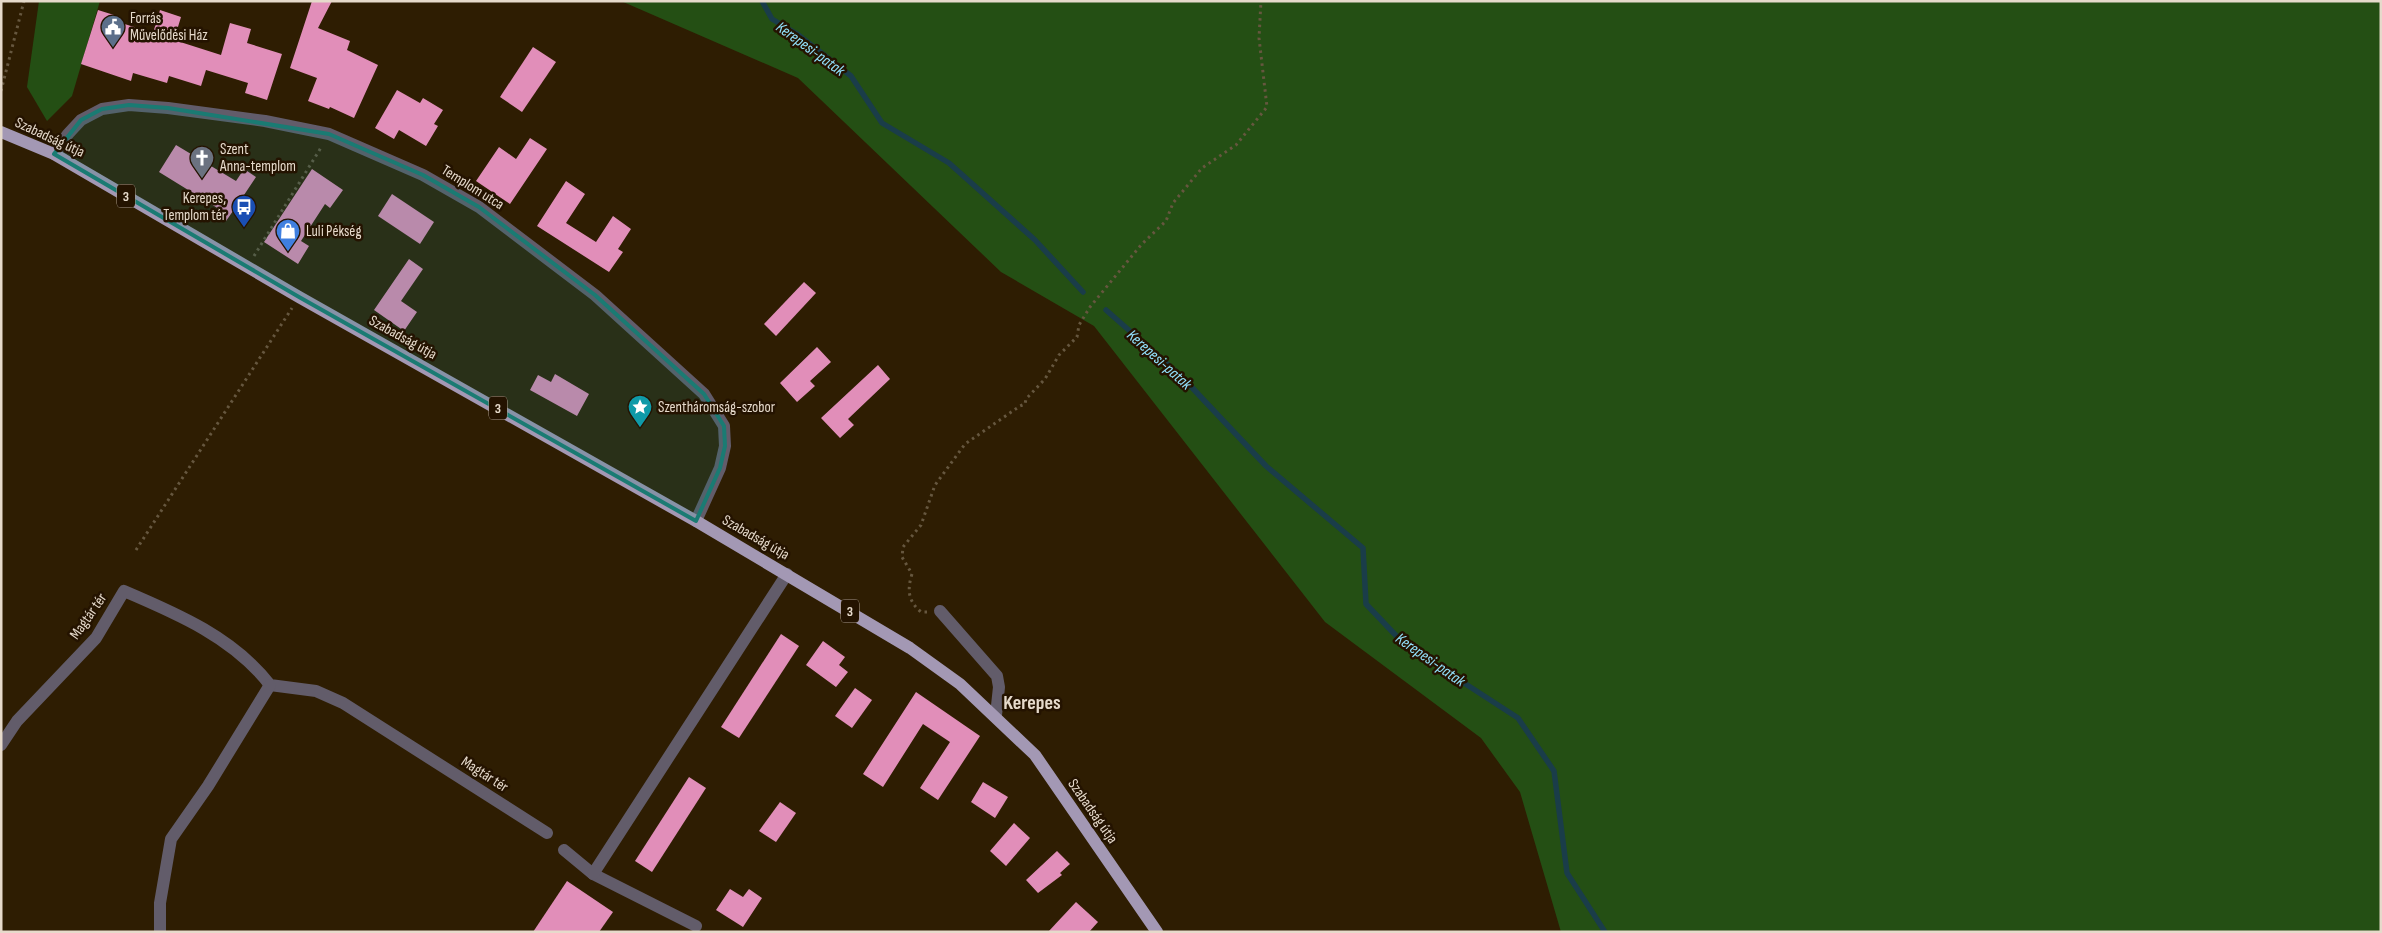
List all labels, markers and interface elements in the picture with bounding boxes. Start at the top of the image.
place label: Forrás Művelődési Ház [130,9,208,45]
public building icon: Forrás Művelődési Ház [100,14,126,48]
water label: Kerepesi-patak [772,18,849,81]
street label: Szabadság útja [12,113,88,162]
place label: Szent Anna-templom [219,140,296,176]
church icon: Szent Anna-templom [189,145,215,179]
street label: Templom utca [438,161,508,214]
road number: 3 [117,185,135,208]
place label: Kerepes, Templom tér [163,189,227,225]
bus stop icon: Kerepes, Templom tér [231,194,257,228]
shop icon: Luli Pékség [275,218,301,252]
place label: Luli Pékség [306,222,361,241]
street label: Szabadság útja [366,311,440,364]
water label: Kerepesi-patak [1123,326,1196,395]
place icon: Szentháromság-szobor [627,394,653,428]
road number: 3 [489,396,507,419]
place label: Szentháromság-szobor [658,398,776,417]
street label: Szabadság útja [719,511,793,564]
street label: Magtár tér [66,589,112,643]
road number: 3 [841,600,859,622]
water label: Kerepesi-patak [1392,629,1469,692]
district label: Kerepes [1003,691,1061,715]
street label: Magtár tér [458,752,512,797]
street label: Szabadság útja [1063,775,1122,847]

